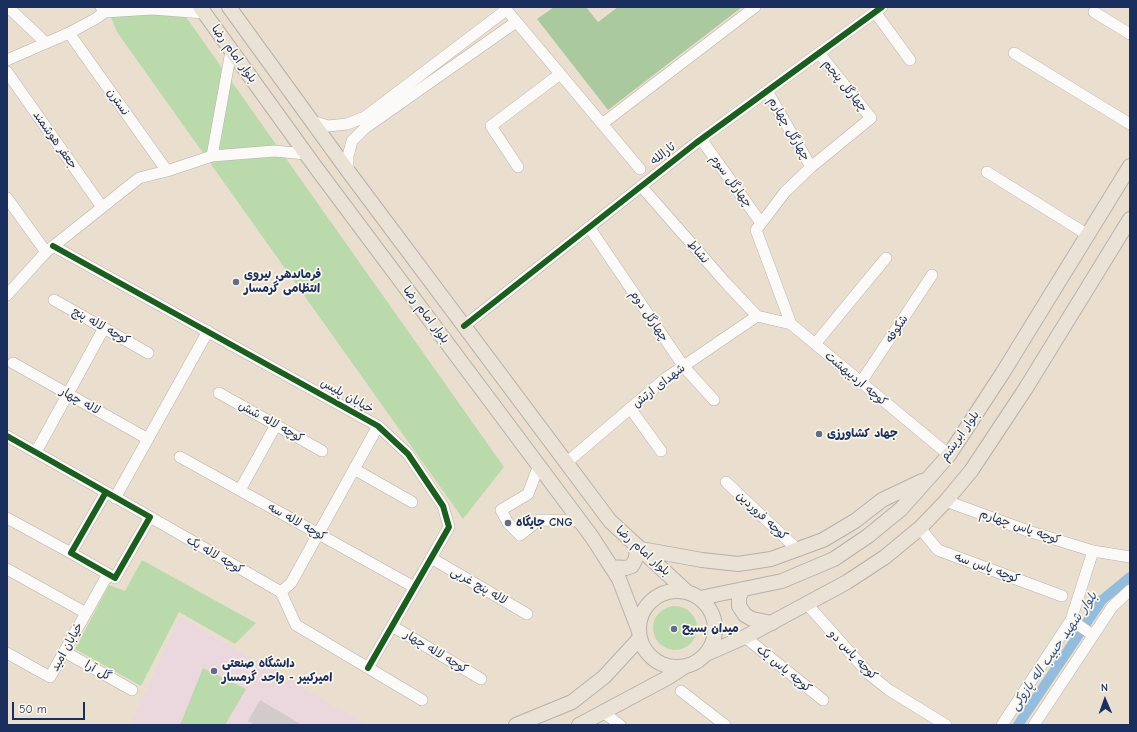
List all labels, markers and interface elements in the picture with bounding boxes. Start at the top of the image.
street label: بلوار امام رضا [208,22,260,86]
street label: چهارگل پنجم [819,57,871,115]
street label: نسترن [104,86,132,118]
street label: چهارگل چهارم [765,95,813,163]
street label: جعفر هوشمند [30,108,80,172]
street label: ثارالله [648,140,678,168]
street label: چهارگل سوم [707,152,755,210]
street label: نشاط [684,237,712,267]
place label: فرماندهی نیروی انتظامی گرمسار [244,268,321,296]
marker: فرماندهی نیروی انتظامی گرمسار [231,277,241,287]
street label: بلوار امام رضا [400,283,452,347]
street label: چهارگل دوم [627,288,671,344]
street label: کوچه لاله پنج [70,304,132,348]
street label: شکوفه [883,312,911,346]
street label: کوچه اردیبهشت [822,349,890,409]
street label: شهدای ارتش [630,361,688,411]
street label: خیابان پلیس [318,376,376,416]
street label: لاله چهار [57,384,103,418]
street label: کوچه لاله شش [236,398,306,446]
street label: بلوار ابریشم [937,408,983,464]
place label: جهاد کشاورزی [827,427,898,441]
marker: جهاد کشاورزی [814,429,824,439]
street label: کوچه فروردین [733,488,791,544]
street label: کوچه لاله سه [265,500,329,544]
street label: کوچه یاس چهارم [978,506,1062,548]
place label: جایگاه CNG [516,516,573,530]
marker: جایگاه CNG [503,518,513,528]
street label: بلوار امام رضا [613,523,673,579]
street label: کوچه لاله یک [184,533,246,577]
street label: کوچه یاس سه [952,550,1022,586]
street label: لاله پنج غربی [448,564,510,608]
water label: بلوار شهید حبیب اله پازوکی [1007,589,1101,713]
street label: خیابان امید [48,620,86,674]
place label: میدان بسیح [682,622,739,636]
marker: میدان بسیح [669,624,679,634]
street label: کوچه لاله چهار [401,627,471,677]
street label: کوچه یاس دو [826,627,880,683]
street label: کوچه یاس یک [754,642,814,696]
place label: دانشگاه صنعتی امیرکبیر - واحد گرمسار [222,657,332,685]
street label: گل آرا [82,658,114,684]
marker: دانشگاه صنعتی امیرکبیر - واحد گرمسار [209,666,219,676]
north arrow [1085,680,1125,720]
text: N [1101,681,1108,694]
scale bar [14,694,87,720]
text: 50 m [19,702,47,716]

